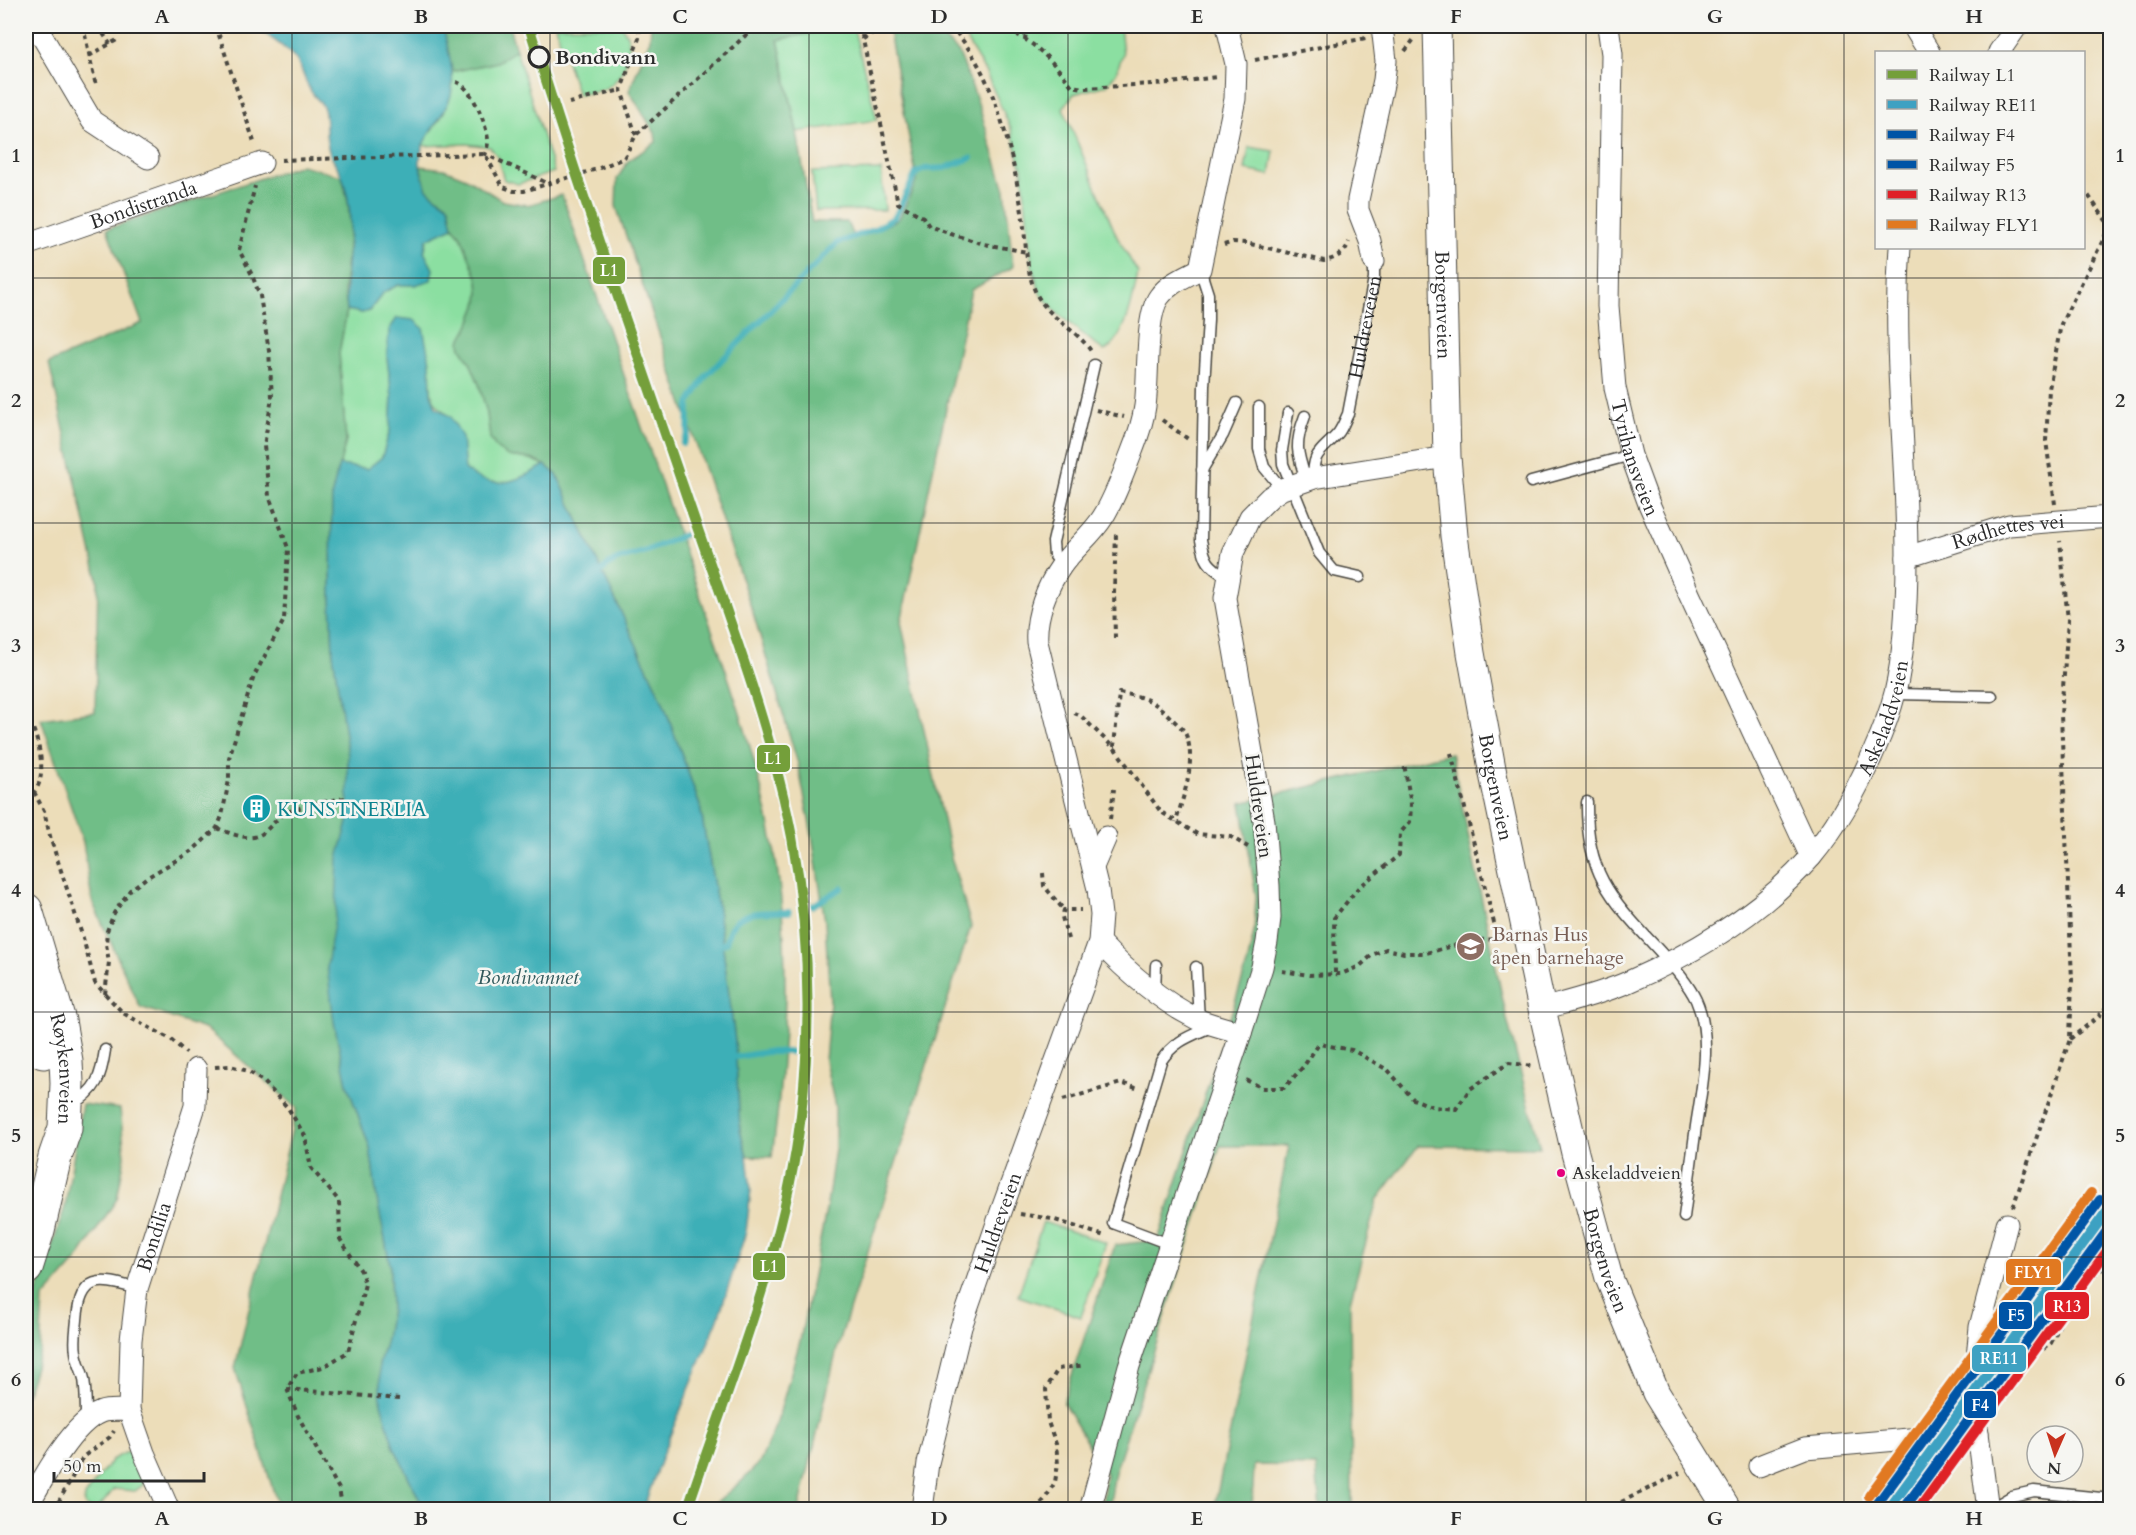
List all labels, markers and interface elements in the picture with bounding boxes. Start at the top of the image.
text: A [154,3,170,30]
text: B [414,3,428,30]
text: C [672,3,688,30]
text: D [930,3,948,30]
text: E [1191,3,1203,30]
text: F [1450,3,1462,30]
text: G [1707,3,1723,30]
text: H [1965,3,1983,30]
place label: Bondivann [555,44,656,71]
marker: Bondivann [528,46,550,68]
legend [1875,51,2085,249]
text: Railway L1 [1929,63,2016,88]
text: Railway RE11 [1929,93,2037,118]
text: Railway F4 [1929,123,2015,148]
text: 1 [11,142,21,169]
text: 1 [2115,142,2125,169]
text: Railway F5 [1929,153,2015,178]
street label: Bondistranda [86,173,201,235]
text: Railway R13 [1929,183,2026,208]
text: Railway FLY1 [1929,213,2039,238]
street label: Borgenveien [1429,250,1458,360]
line badge: L1 [592,256,626,285]
text: L1 [600,260,618,282]
street label: Huldreveien [1342,272,1388,381]
text: 2 [11,387,21,414]
text: 2 [2115,387,2125,414]
street label: Tyrihansveien [1605,396,1666,521]
street label: Rødhettes vei [1948,507,2066,556]
text: 3 [11,632,21,659]
text: 3 [2115,632,2125,659]
street label: Askeladdveien [1851,657,1915,780]
street label: Borgenveien [1472,731,1520,844]
line badge: L1 [756,744,791,773]
text: L1 [764,748,782,770]
street label: Huldreveien [1238,752,1280,861]
building icon: KUNSTNERLIA [240,793,272,825]
place label: KUNSTNERLIA [277,796,427,823]
text: 4 [11,877,21,904]
text: 4 [2115,877,2125,904]
place label: Barnas Hus åpen barnehage [1492,921,1624,971]
school or university icon: Barnas Hus åpen barnehage [1455,930,1487,962]
water label: Bondivannet [477,963,580,992]
street label: Røykenveien [44,1010,81,1126]
text: 5 [11,1122,21,1149]
text: 5 [2115,1122,2125,1149]
place label: Askeladdveien [1572,1161,1682,1186]
marker: Askeladdveien [1555,1167,1567,1179]
street label: Huldreveien [967,1168,1028,1277]
street label: Bondilia [130,1198,177,1275]
street label: Borgenveien [1577,1205,1635,1317]
line badge: L1 [752,1252,786,1281]
text: L1 [760,1256,778,1278]
line badge: FLY1 [2005,1258,2062,1286]
text: FLY1 [2014,1262,2052,1284]
line badge: R13 [2044,1291,2090,1320]
text: R13 [2053,1296,2081,1318]
line badge: F5 [1998,1301,2033,1330]
text: F5 [2007,1305,2025,1327]
line badge: RE11 [1971,1344,2027,1373]
text: RE11 [1980,1348,2018,1370]
text: 6 [11,1366,21,1393]
text: 6 [2115,1366,2125,1393]
line badge: F4 [1963,1390,1997,1419]
text: F4 [1971,1395,1989,1417]
north arrow [2025,1424,2085,1484]
scale bar [54,1445,204,1483]
text: 50 m [63,1454,102,1479]
text: N [2047,1457,2062,1479]
text: A [154,1505,170,1532]
text: B [414,1505,428,1532]
text: C [672,1505,688,1532]
text: D [930,1505,948,1532]
text: E [1191,1505,1203,1532]
text: F [1450,1505,1462,1532]
text: G [1707,1505,1723,1532]
text: H [1965,1505,1983,1532]

